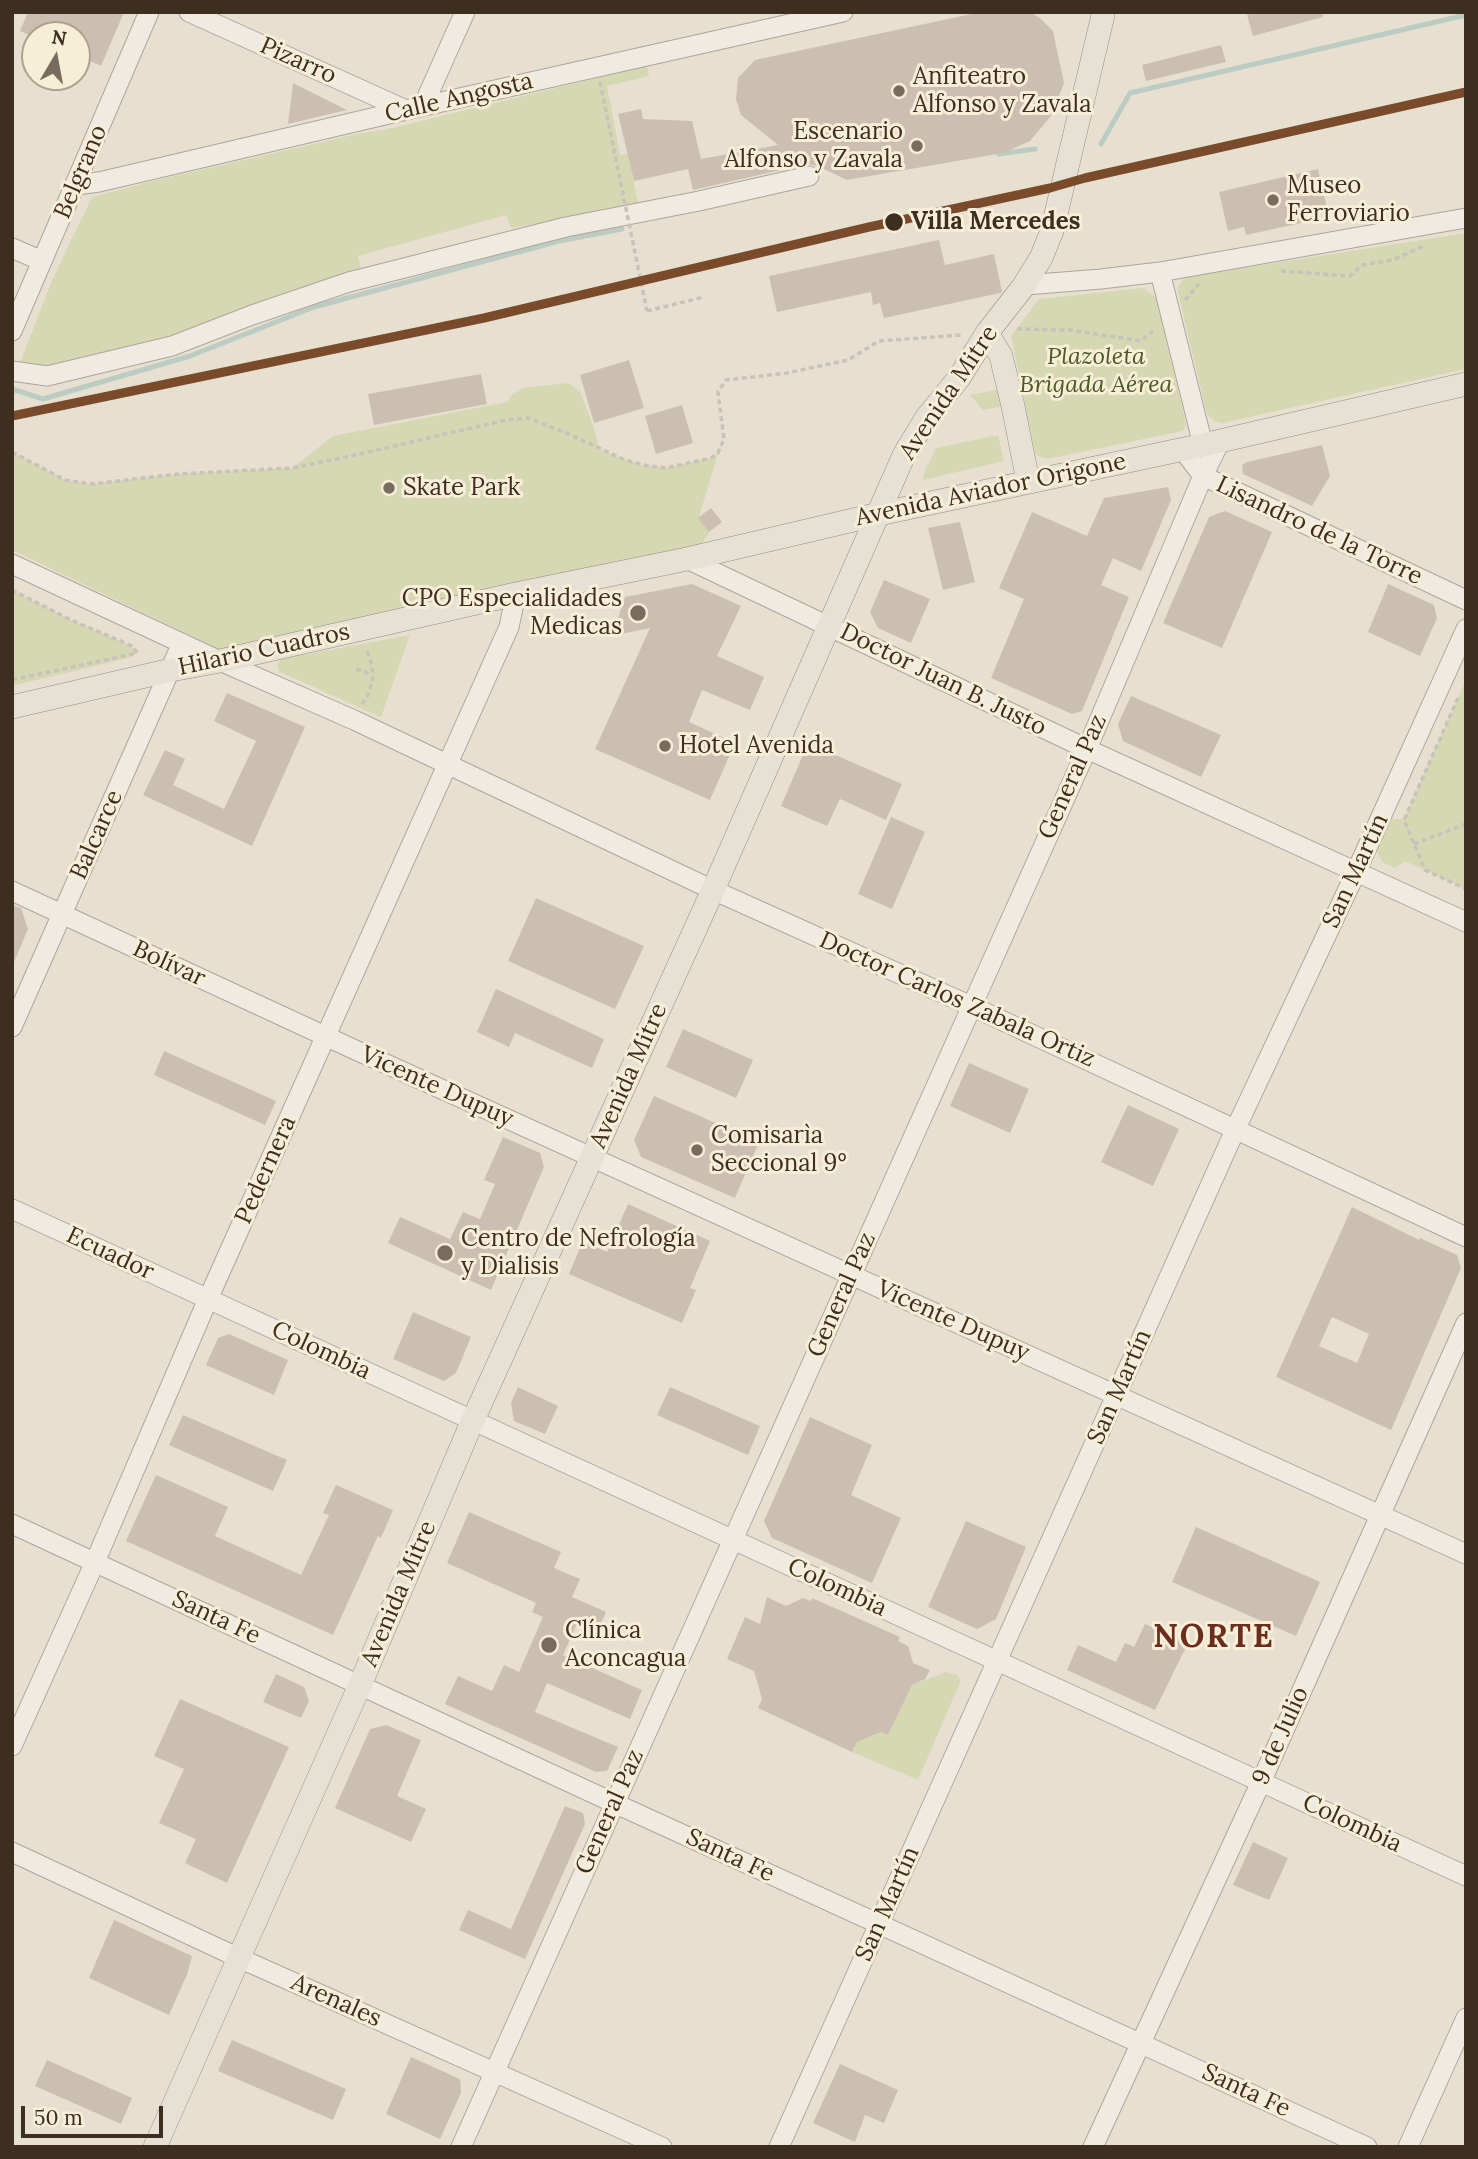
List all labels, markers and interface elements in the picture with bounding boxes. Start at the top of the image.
north arrow [21,21,91,91]
text: N [50,24,69,50]
street label: Pizarro [255,31,341,91]
place label: Anfiteatro Alfonso y Zavala [913,63,1092,119]
street label: Calle Angosta [382,67,536,129]
marker: Anfiteatro Alfonso y Zavala [891,83,907,99]
place label: Escenario Alfonso y Zavala [724,118,903,174]
street label: Belgrano [48,121,114,223]
marker: Escenario Alfonso y Zavala [909,138,925,154]
place label: Museo Ferroviario [1287,172,1410,228]
marker: Museo Ferroviario [1265,192,1281,208]
place label: Villa Mercedes [911,208,1080,236]
marker: Villa Mercedes [883,211,905,233]
street label: Avenida Mitre [894,320,1004,466]
park label: Plazoleta Brigada Aérea [1019,343,1173,399]
street label: Avenida Aviador Origone [853,447,1129,533]
street label: Lisandro de la Torre [1211,471,1427,591]
place label: Skate Park [403,474,520,502]
marker: Skate Park [381,480,397,496]
place label: CPO Especialidades Medicas [402,585,622,641]
marker: CPO Especialidades Medicas [628,603,648,623]
street label: Hilario Cuadros [175,618,353,682]
street label: Doctor Juan B. Justo [835,618,1051,742]
street label: General Paz [1033,710,1113,844]
place label: Hotel Avenida [679,732,834,760]
marker: Hotel Avenida [657,738,673,754]
street label: Balcarce [65,786,129,884]
street label: San Martín [1317,809,1395,933]
street label: Doctor Carlos Zabala Ortiz [815,926,1099,1074]
street label: Bolívar [128,935,210,993]
street label: Avenida Mitre [584,999,674,1153]
street label: Vicente Dupuy [356,1040,518,1134]
street label: Pedernera [229,1112,303,1228]
place label: Comisarìa Seccional 9° [711,1122,847,1178]
marker: Comisarìa Seccional 9° [689,1142,705,1158]
street label: Ecuador [62,1221,158,1287]
place label: Centro de Nefrología y Dialisis [461,1225,696,1281]
street label: General Paz [802,1228,882,1362]
marker: Centro de Nefrología y Dialisis [435,1243,455,1263]
street label: Vicente Dupuy [872,1274,1034,1368]
street label: Colombia [267,1316,375,1386]
street label: San Martín [1082,1325,1158,1449]
street label: Avenida Mitre [355,1517,443,1671]
street label: Colombia [783,1553,891,1623]
street label: Santa Fe [167,1585,265,1651]
place label: Clínica Aconcagua [565,1617,686,1673]
district label: NORTE [1154,1619,1274,1657]
marker: Clínica Aconcagua [539,1635,559,1655]
street label: 9 de Julio [1247,1682,1315,1790]
street label: General Paz [570,1745,650,1879]
street label: Colombia [1298,1789,1406,1859]
street label: Santa Fe [681,1823,779,1889]
street label: San Martín [850,1842,926,1966]
street label: Arenales [286,1968,386,2034]
street label: Santa Fe [1197,2058,1295,2124]
scale bar [24,2092,166,2136]
text: 50 m [34,2104,83,2131]

